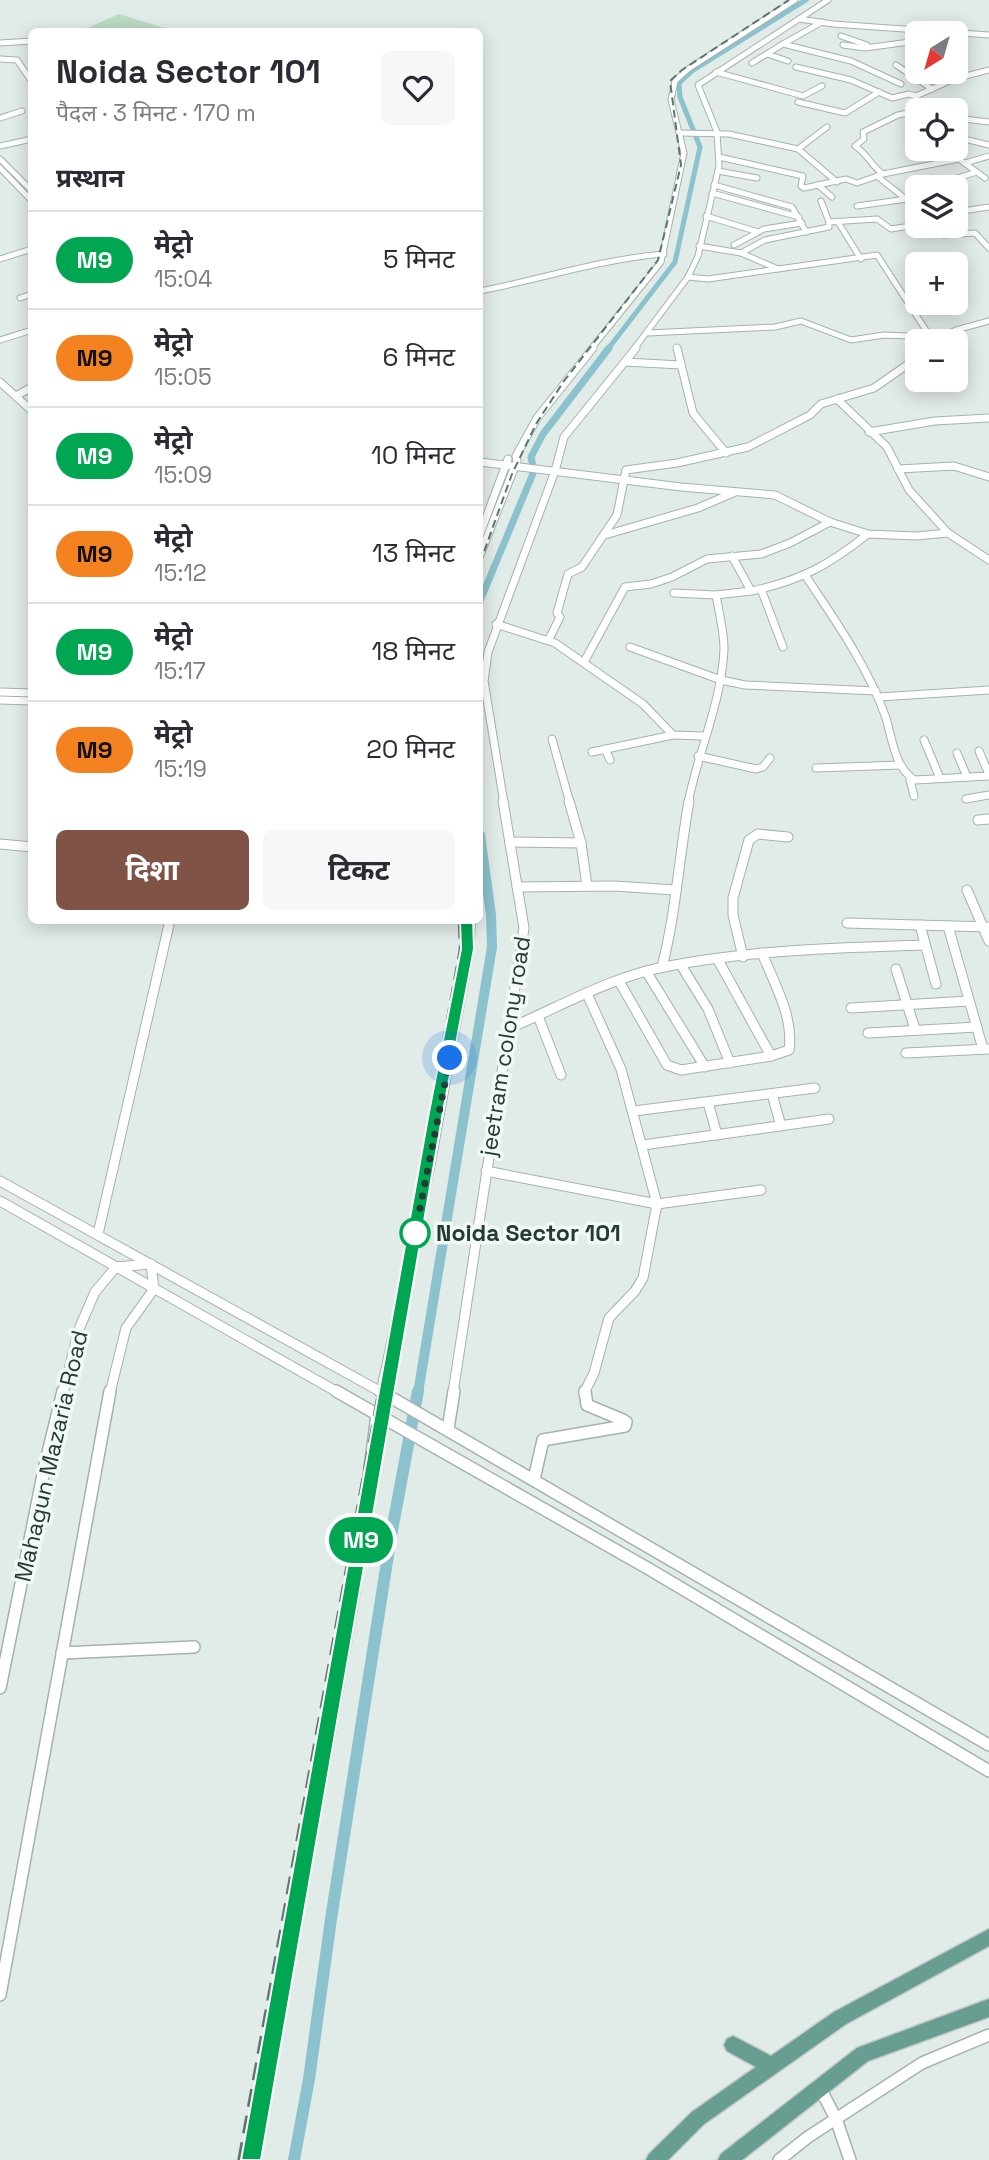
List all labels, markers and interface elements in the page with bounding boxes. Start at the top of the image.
north arrow [905,21,968,84]
map controls [905,21,968,392]
text: Noida Sector 101 [56,51,321,93]
button: heart [381,51,455,125]
text: पैदल · 3 मिनट · 170 m [56,98,256,128]
button: locate [905,98,968,161]
text: प्रस्थान [56,161,124,195]
button: layers [905,175,968,238]
text: मेट्रो [154,227,193,261]
text: 5 मिनट [383,242,455,276]
text: M9 [77,244,113,275]
button: + [905,252,968,315]
text: 15:04 [154,264,212,294]
text: मेट्रो [154,325,193,359]
button: − [905,329,968,392]
text: 6 मिनट [383,340,455,374]
text: M9 [77,342,113,373]
text: 15:05 [154,362,212,392]
text: मेट्रो [154,423,193,457]
text: 10 मिनट [371,438,455,472]
text: M9 [77,440,113,471]
text: 15:09 [154,460,212,490]
text: मेट्रो [154,521,193,555]
text: 13 मिनट [372,536,455,570]
text: M9 [77,538,113,569]
text: 15:12 [154,558,207,588]
text: मेट्रो [154,619,193,653]
text: 18 मिनट [371,634,455,668]
text: M9 [77,636,113,667]
text: 15:17 [154,656,206,686]
text: मेट्रो [154,717,193,751]
text: 20 मिनट [366,732,455,766]
text: M9 [77,734,113,765]
text: 15:19 [154,754,207,784]
button: दिशा [56,830,249,910]
button: टिकट [263,830,455,910]
street label: jeetram colony road [473,934,537,1159]
your location [432,1040,467,1075]
marker: Noida Sector 101 [400,1218,430,1248]
place label: Noida Sector 101 [436,1218,621,1248]
street label: Mahagun Mazaria Road [7,1327,95,1585]
line badge: M9 [330,1517,392,1563]
text: M9 [343,1524,379,1555]

